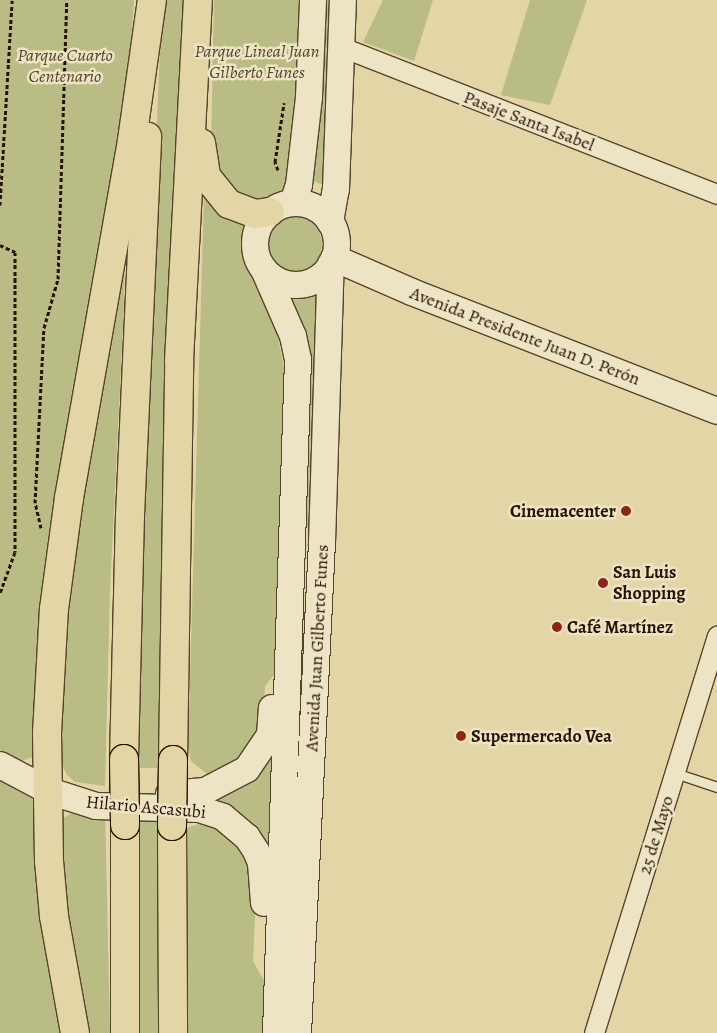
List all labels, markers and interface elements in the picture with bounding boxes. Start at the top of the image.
park label: Parque Lineal Juan Gilberto Funes [194,41,320,84]
park label: Parque Cuarto Centenario [17,45,113,88]
street label: Pasaje Santa Isabel [461,86,597,156]
street label: Avenida Presidente Juan D. Perón [407,282,643,390]
place label: Cinemacenter [510,500,616,522]
marker: Cinemacenter [620,505,632,517]
street label: Avenida Juan Gilberto Funes [301,544,333,752]
place label: San Luis Shopping [613,562,686,604]
marker: San Luis Shopping [597,577,609,589]
place label: Café Martínez [567,616,673,638]
marker: Café Martínez [551,621,563,633]
place label: Supermercado Vea [471,725,612,747]
marker: Supermercado Vea [455,730,467,742]
street label: Hilario Ascasubi [85,791,207,823]
street label: 25 de Mayo [634,793,678,877]

